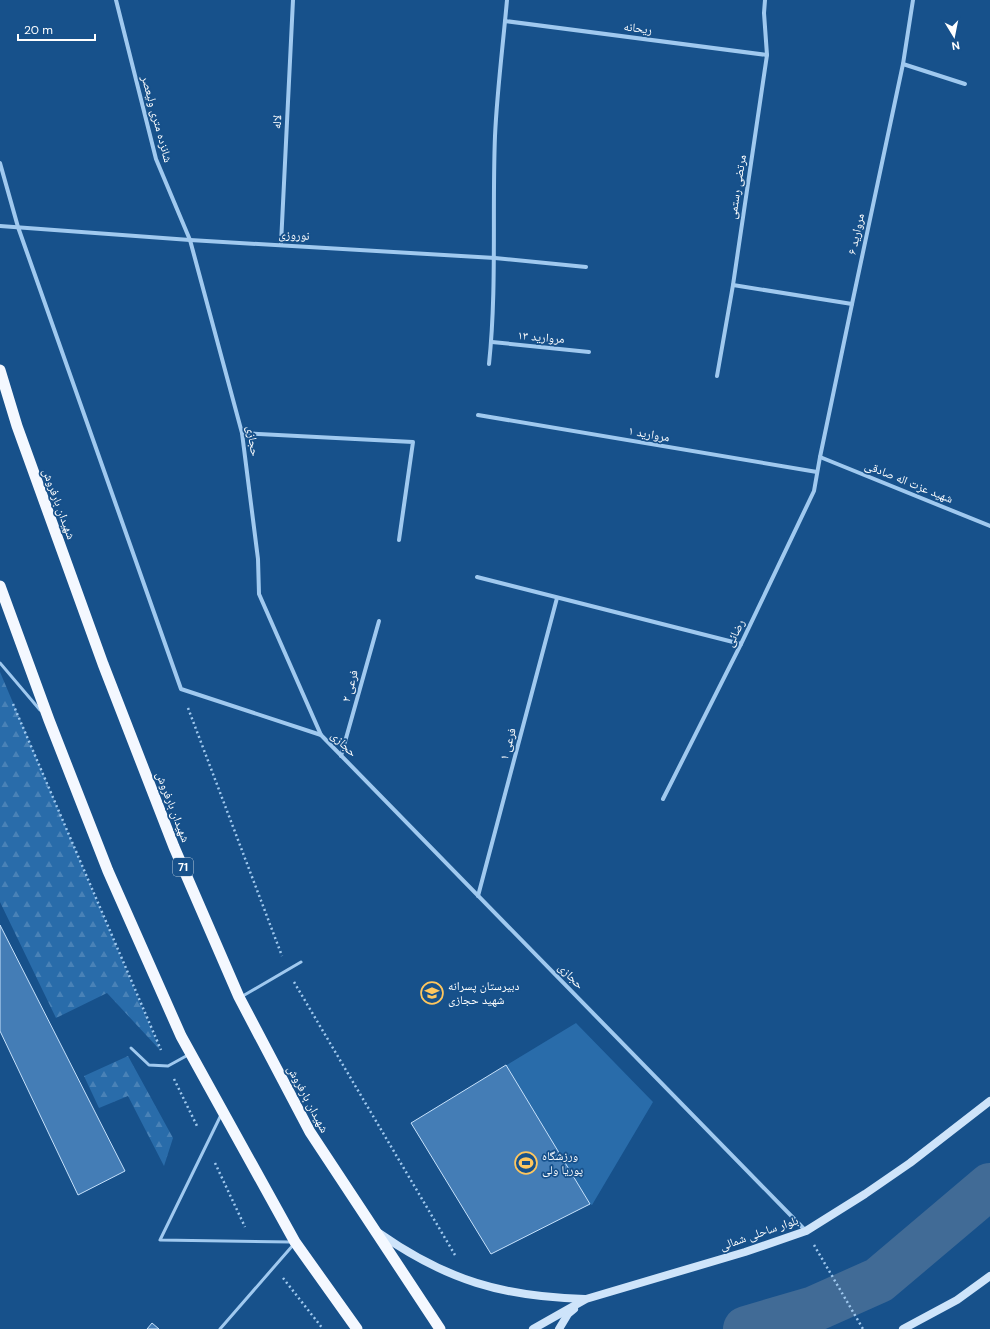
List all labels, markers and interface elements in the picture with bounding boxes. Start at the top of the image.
scale bar [18,16,95,42]
north arrow [934,16,974,56]
street label: ریحانه [623,18,653,38]
text: 20 m [24,22,53,38]
text: N [951,38,961,53]
street label: شانزده متری ولیعصر [137,73,176,164]
street label: لاله [269,114,285,130]
street label: مرتضی رستمی [724,154,750,220]
street label: مروارید ۶ [844,212,868,256]
street label: نوروزی [278,226,310,244]
street label: مروارید ۱۳ [517,327,565,347]
street label: مروارید ۱ [627,422,671,446]
street label: حجازی [243,425,263,458]
street label: شهید عزت اله صادقی [863,457,956,507]
street label: شهیدان بارفروش [39,466,79,542]
street label: رضائی [722,616,749,649]
street label: فرعی ۲ [338,668,362,704]
street label: فرعی ۱ [496,726,520,762]
street label: حجازی [327,727,361,761]
street label: شهیدان بارفروش [152,770,194,845]
road number: 71 [173,858,193,876]
street label: حجازی [555,959,588,993]
place label: دبیرستان پسرانه شهید حجازی [448,978,519,1008]
school or university icon: دبیرستان پسرانه شهید حجازی [419,980,445,1006]
street label: شهیدان بارفروش [284,1062,333,1136]
place label: ورزشگاه پوریا ولی [542,1148,584,1178]
sports icon: ورزشگاه پوریا ولی [513,1150,539,1176]
street label: بلوار ساحلی شمالی [718,1212,800,1254]

